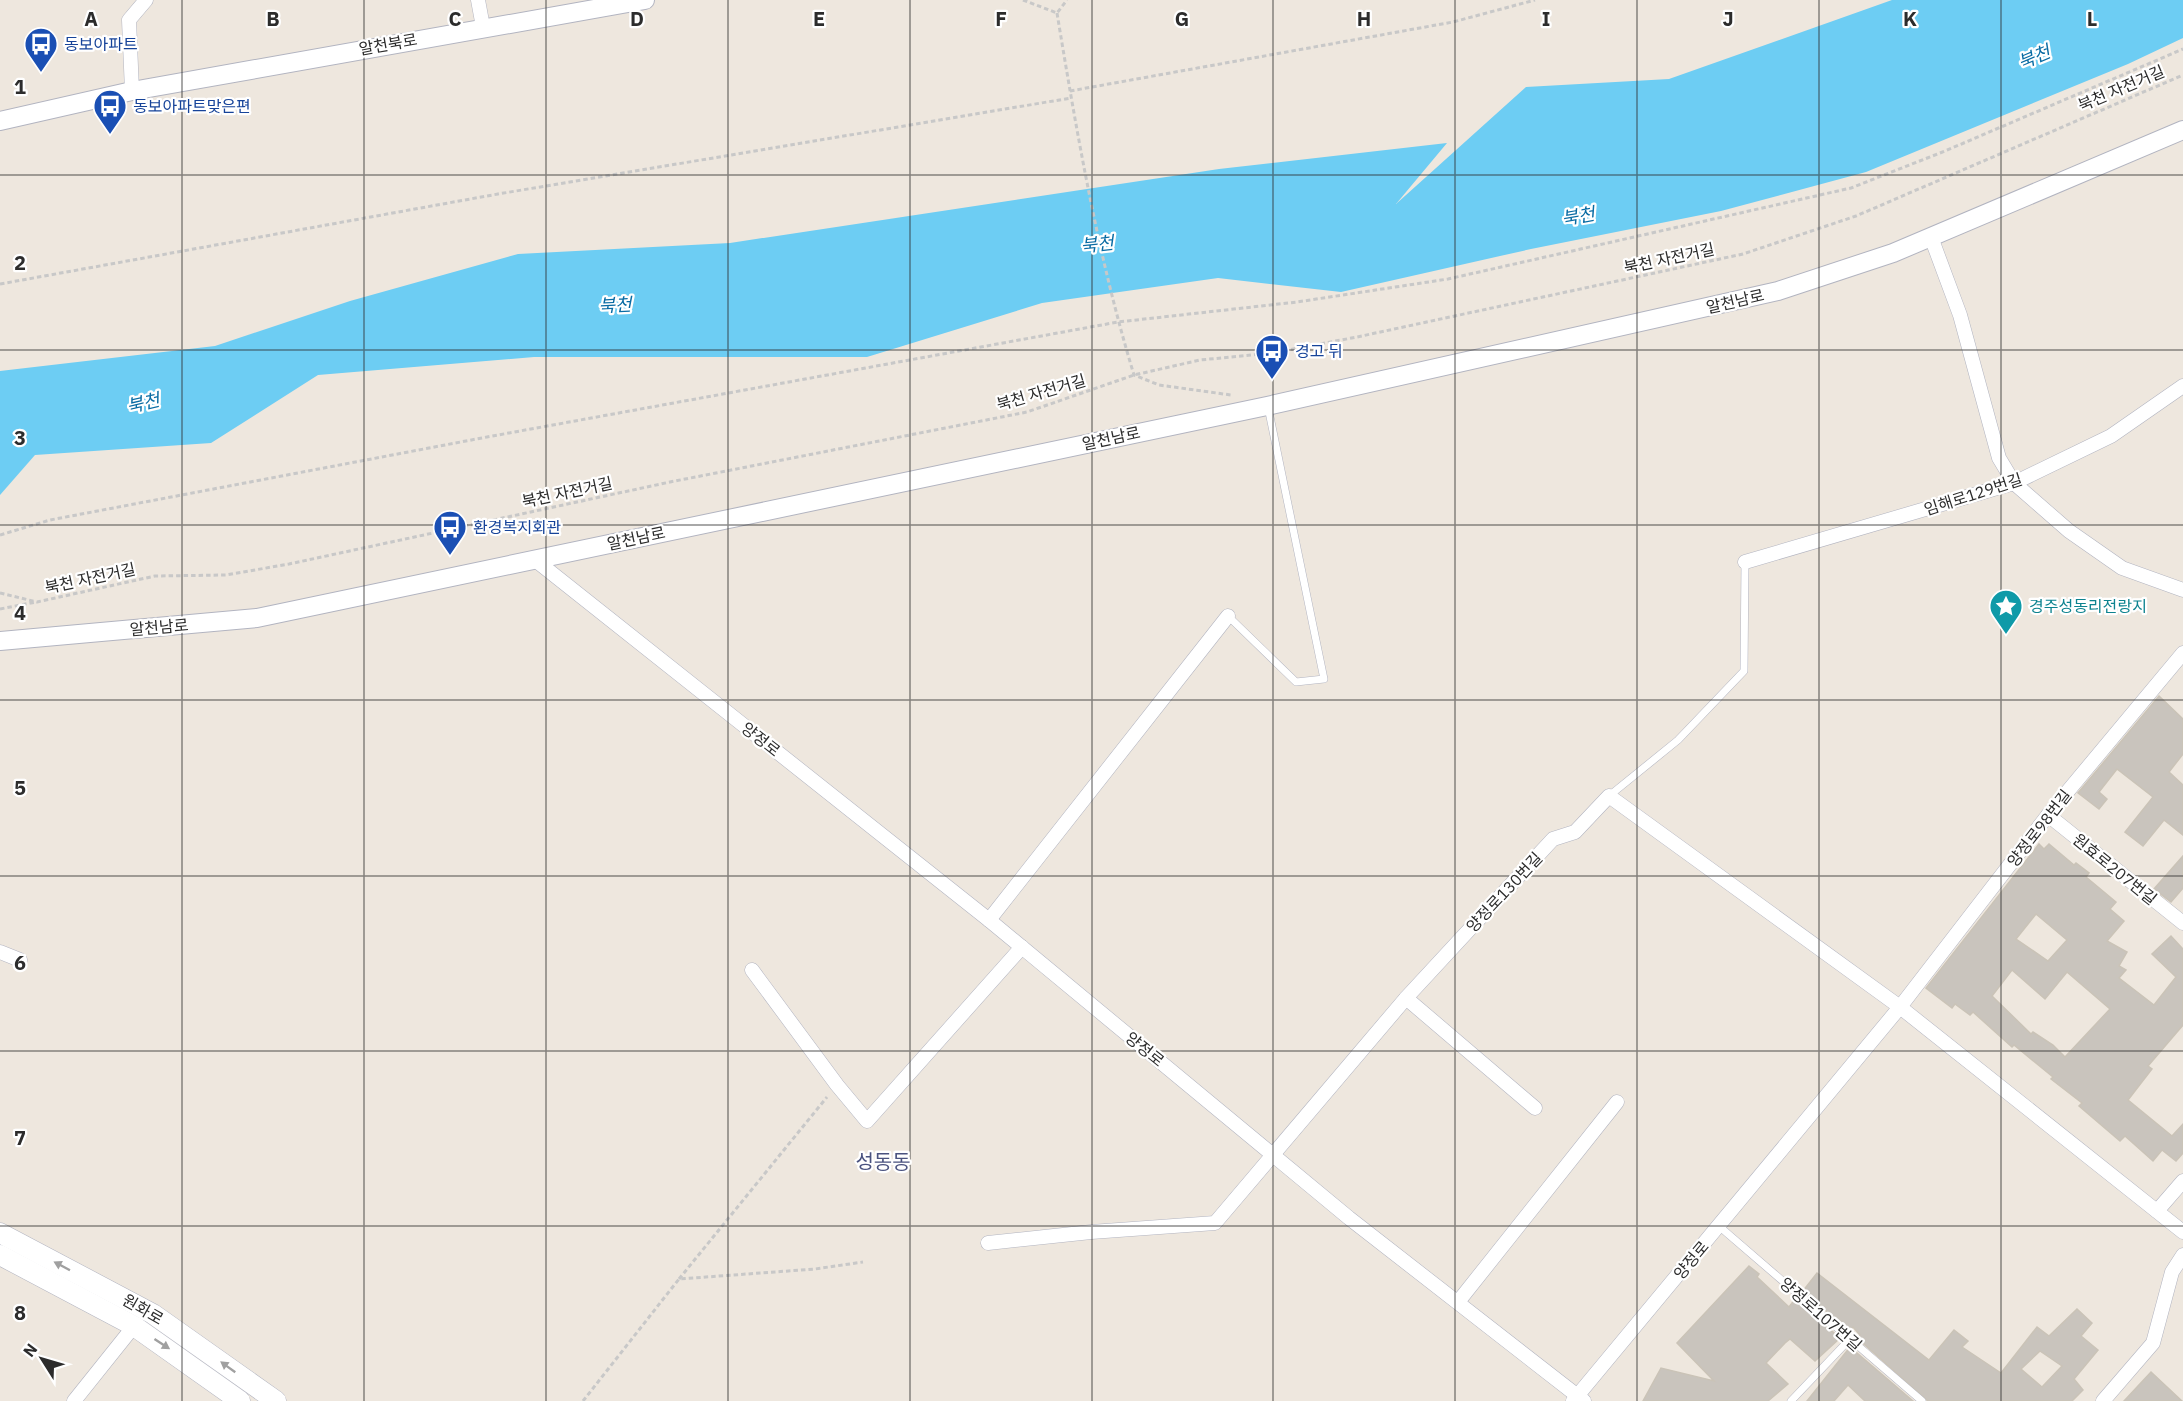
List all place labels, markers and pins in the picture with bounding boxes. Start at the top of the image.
bus stop icon: 동보아파트 [23,26,59,73]
place label: 동보아파트 [64,34,138,54]
bus stop icon: 동보아파트맞은편 [92,88,128,135]
place label: 동보아파트맞은편 [133,96,251,116]
bus stop icon: 경고 뒤 [1254,333,1290,380]
place label: 경고 뒤 [1295,341,1343,361]
bus stop icon: 환경복지회관 [432,509,468,556]
place label: 환경복지회관 [473,517,562,537]
place icon: 경주성동리전랑지 [1988,588,2024,635]
place label: 경주성동리전랑지 [2029,596,2147,616]

